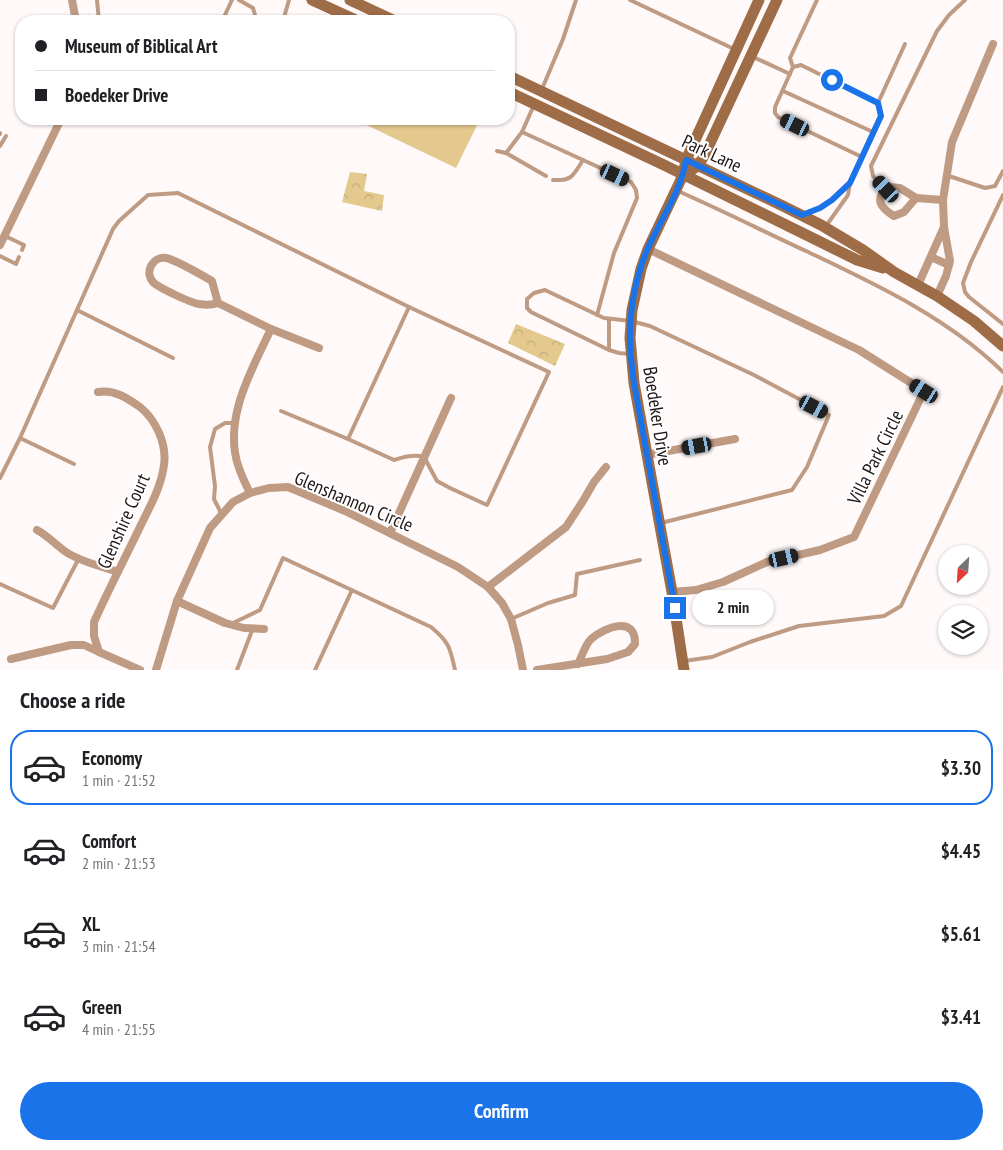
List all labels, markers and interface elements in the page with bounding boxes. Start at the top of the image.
text: Museum of Biblical Art [65,34,217,58]
route start [821,69,843,91]
text: Boedeker Drive [65,83,168,107]
car [778,112,811,138]
street label: Park Lane [678,129,746,177]
car [598,162,631,188]
car [870,173,901,205]
street label: Boedeker Drive [638,365,678,467]
car [907,377,940,405]
car [797,393,830,421]
street label: Villa Park Circle [841,406,908,509]
car [680,436,713,456]
street label: Glenshannon Circle [291,465,417,537]
street label: Glenshire Court [91,469,155,572]
north arrow [938,545,988,595]
map controls [938,545,988,655]
car [767,547,800,569]
callout: 2 min [692,590,775,626]
route end [664,597,686,619]
text: 2 min [717,597,749,617]
button: layers [938,605,988,655]
text: Choose a ride [20,686,125,714]
icon: car [22,745,67,790]
text: Economy [82,746,142,770]
text: $3.30 [941,756,981,780]
text: 1 min · 21:52 [82,770,156,790]
icon: car [22,828,67,873]
text: Comfort [82,829,136,853]
text: $4.45 [941,839,981,863]
text: 2 min · 21:53 [82,853,156,873]
icon: car [22,911,67,956]
text: XL [82,912,100,936]
text: $5.61 [941,922,981,946]
text: 3 min · 21:54 [82,936,156,956]
icon: car [22,994,67,1039]
text: Green [82,995,122,1019]
text: $3.41 [941,1005,981,1029]
text: 4 min · 21:55 [82,1019,156,1039]
button: Confirm [20,1082,983,1140]

